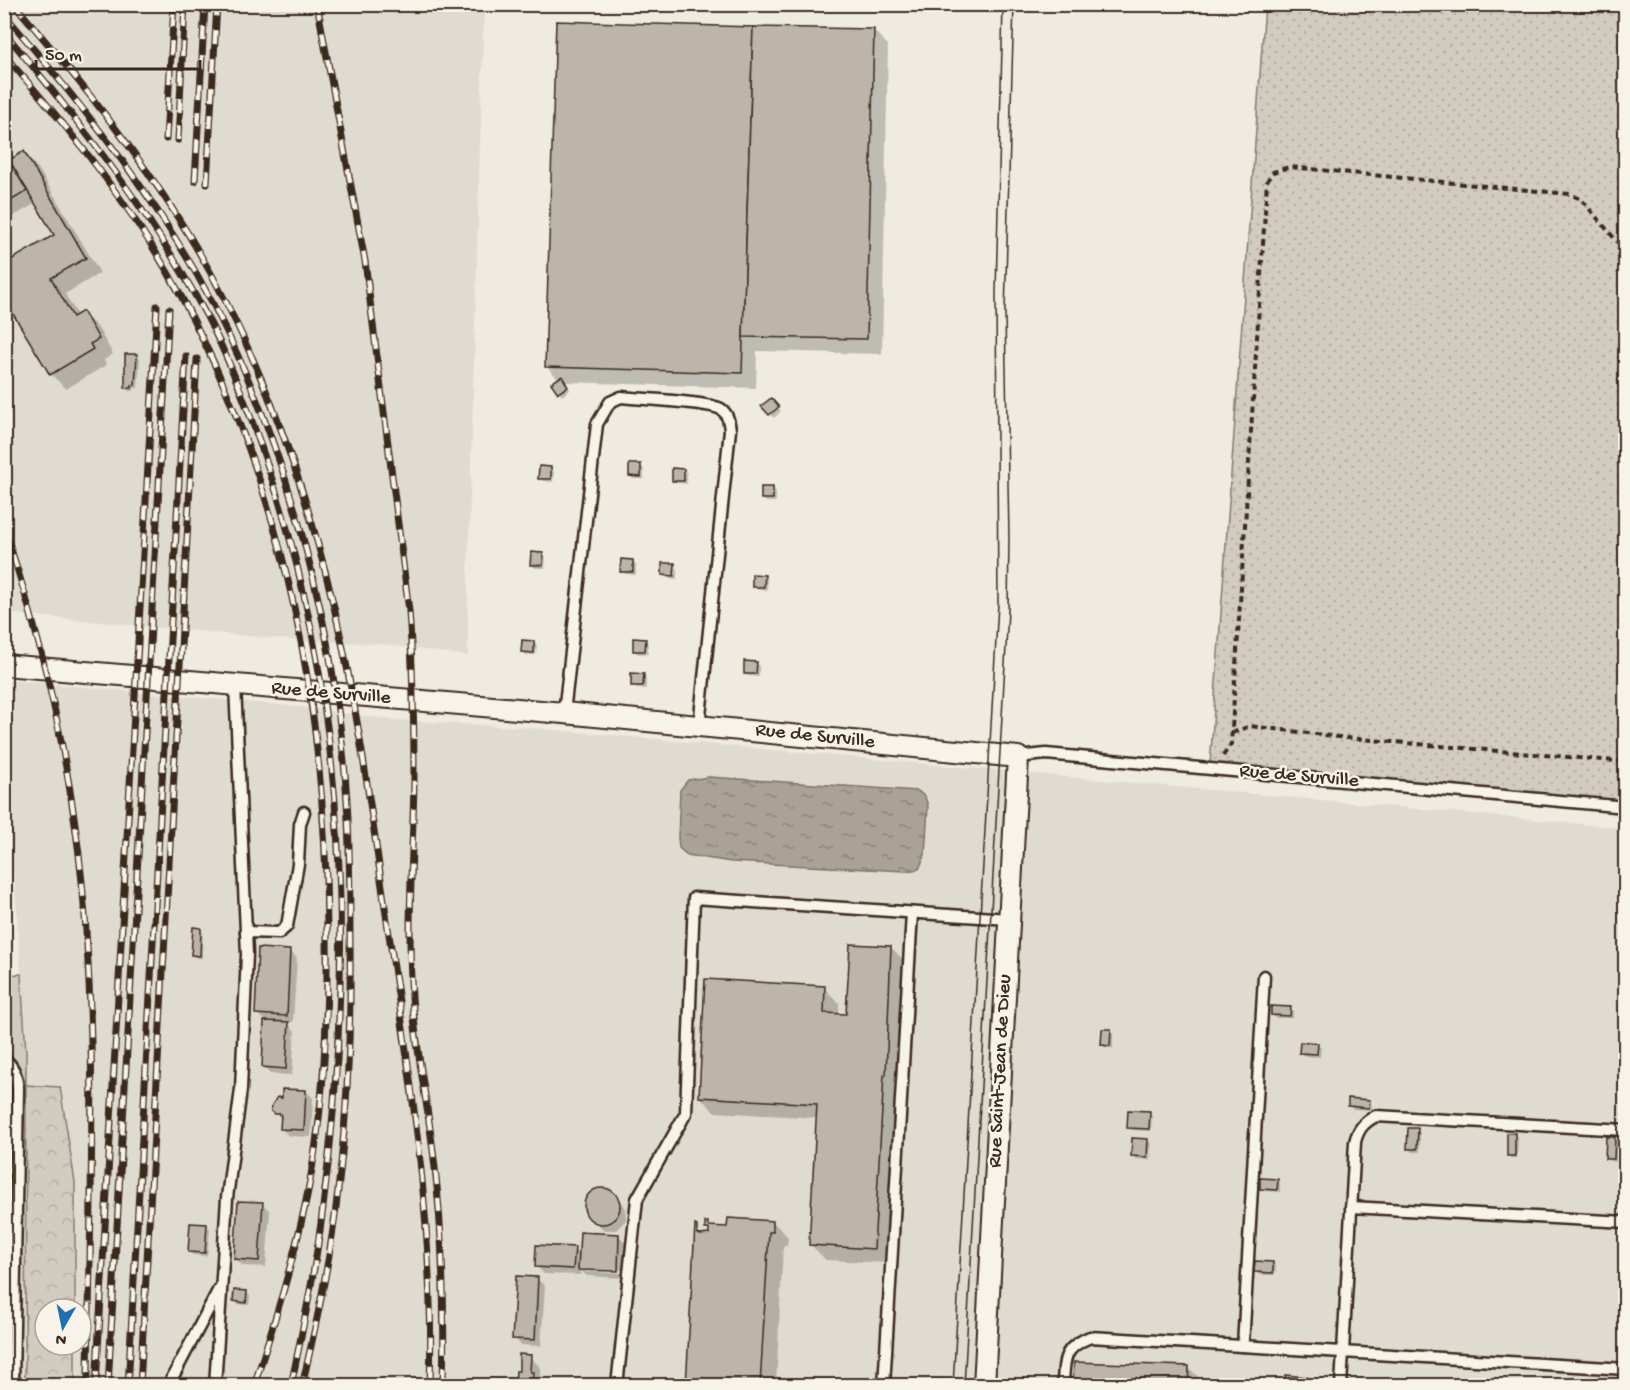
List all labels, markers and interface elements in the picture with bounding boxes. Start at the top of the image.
scale bar [36,33,200,71]
text: 50 m [45,46,82,67]
street label: Rue de Surville [270,677,392,711]
street label: Rue de Surville [754,719,876,755]
street label: Rue de Surville [1238,760,1360,794]
street label: Rue Saint-Jean de Dieu [984,973,1018,1168]
north arrow [33,1297,93,1357]
text: N [54,1328,68,1349]

